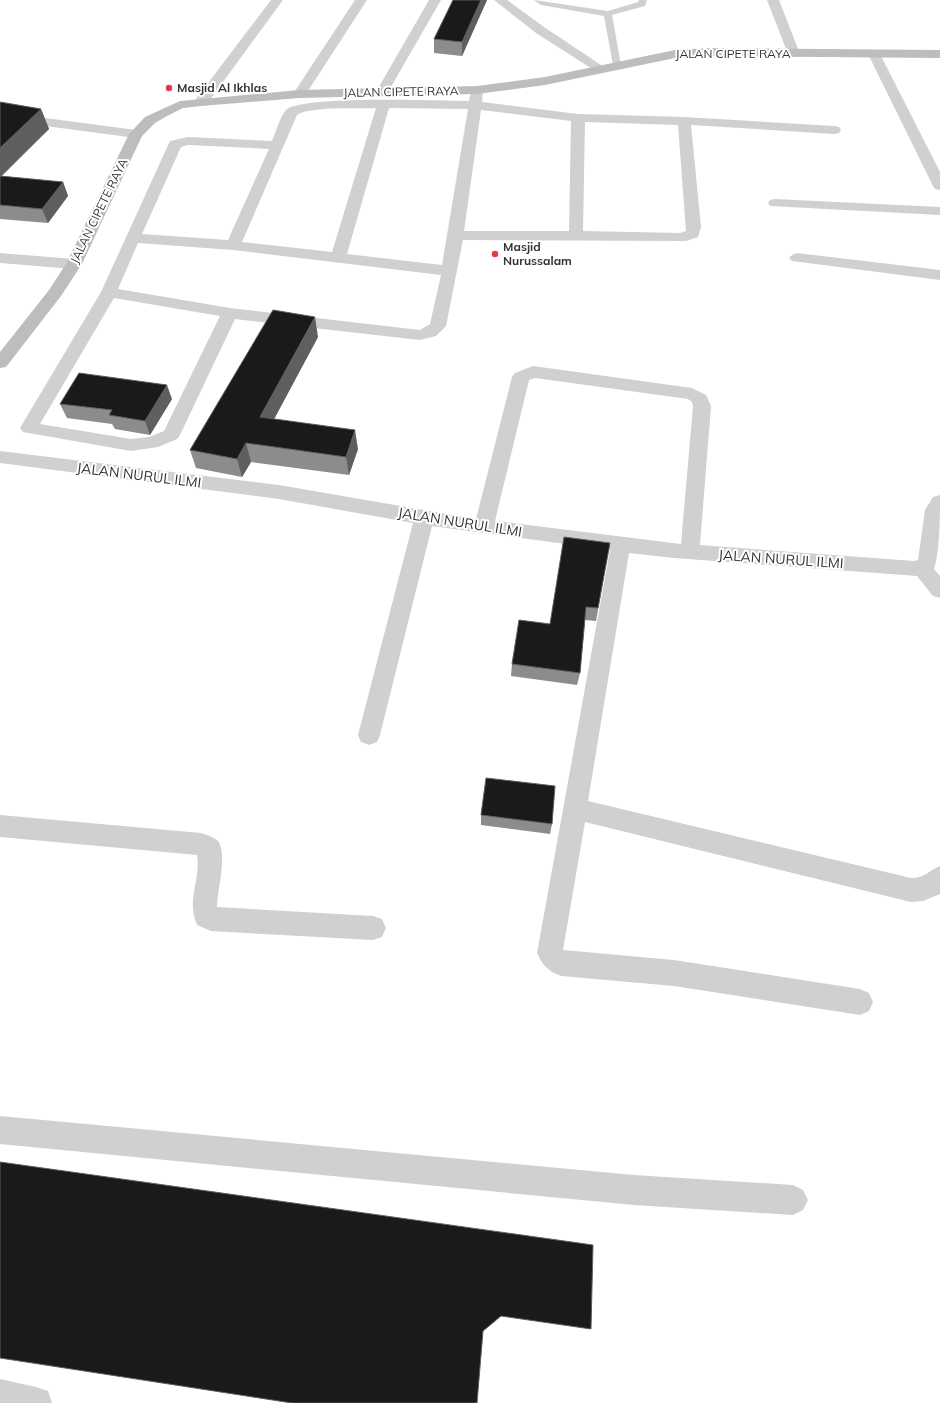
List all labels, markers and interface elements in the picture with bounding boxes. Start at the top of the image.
street label: JALAN CIPETE RAYA [676,46,791,61]
place label: Masjid Al Ikhlas [177,80,267,95]
marker: Masjid Al Ikhlas [164,83,174,93]
street label: JALAN CIPETE RAYA [343,83,459,100]
street label: JALAN CIPETE RAYA [67,156,131,266]
place label: Masjid Nurussalam [503,239,572,268]
marker: Masjid Nurussalam [490,249,500,259]
street label: JALAN NURUL ILMI [76,458,202,492]
street label: JALAN NURUL ILMI [397,503,523,541]
street label: JALAN NURUL ILMI [718,546,844,572]

